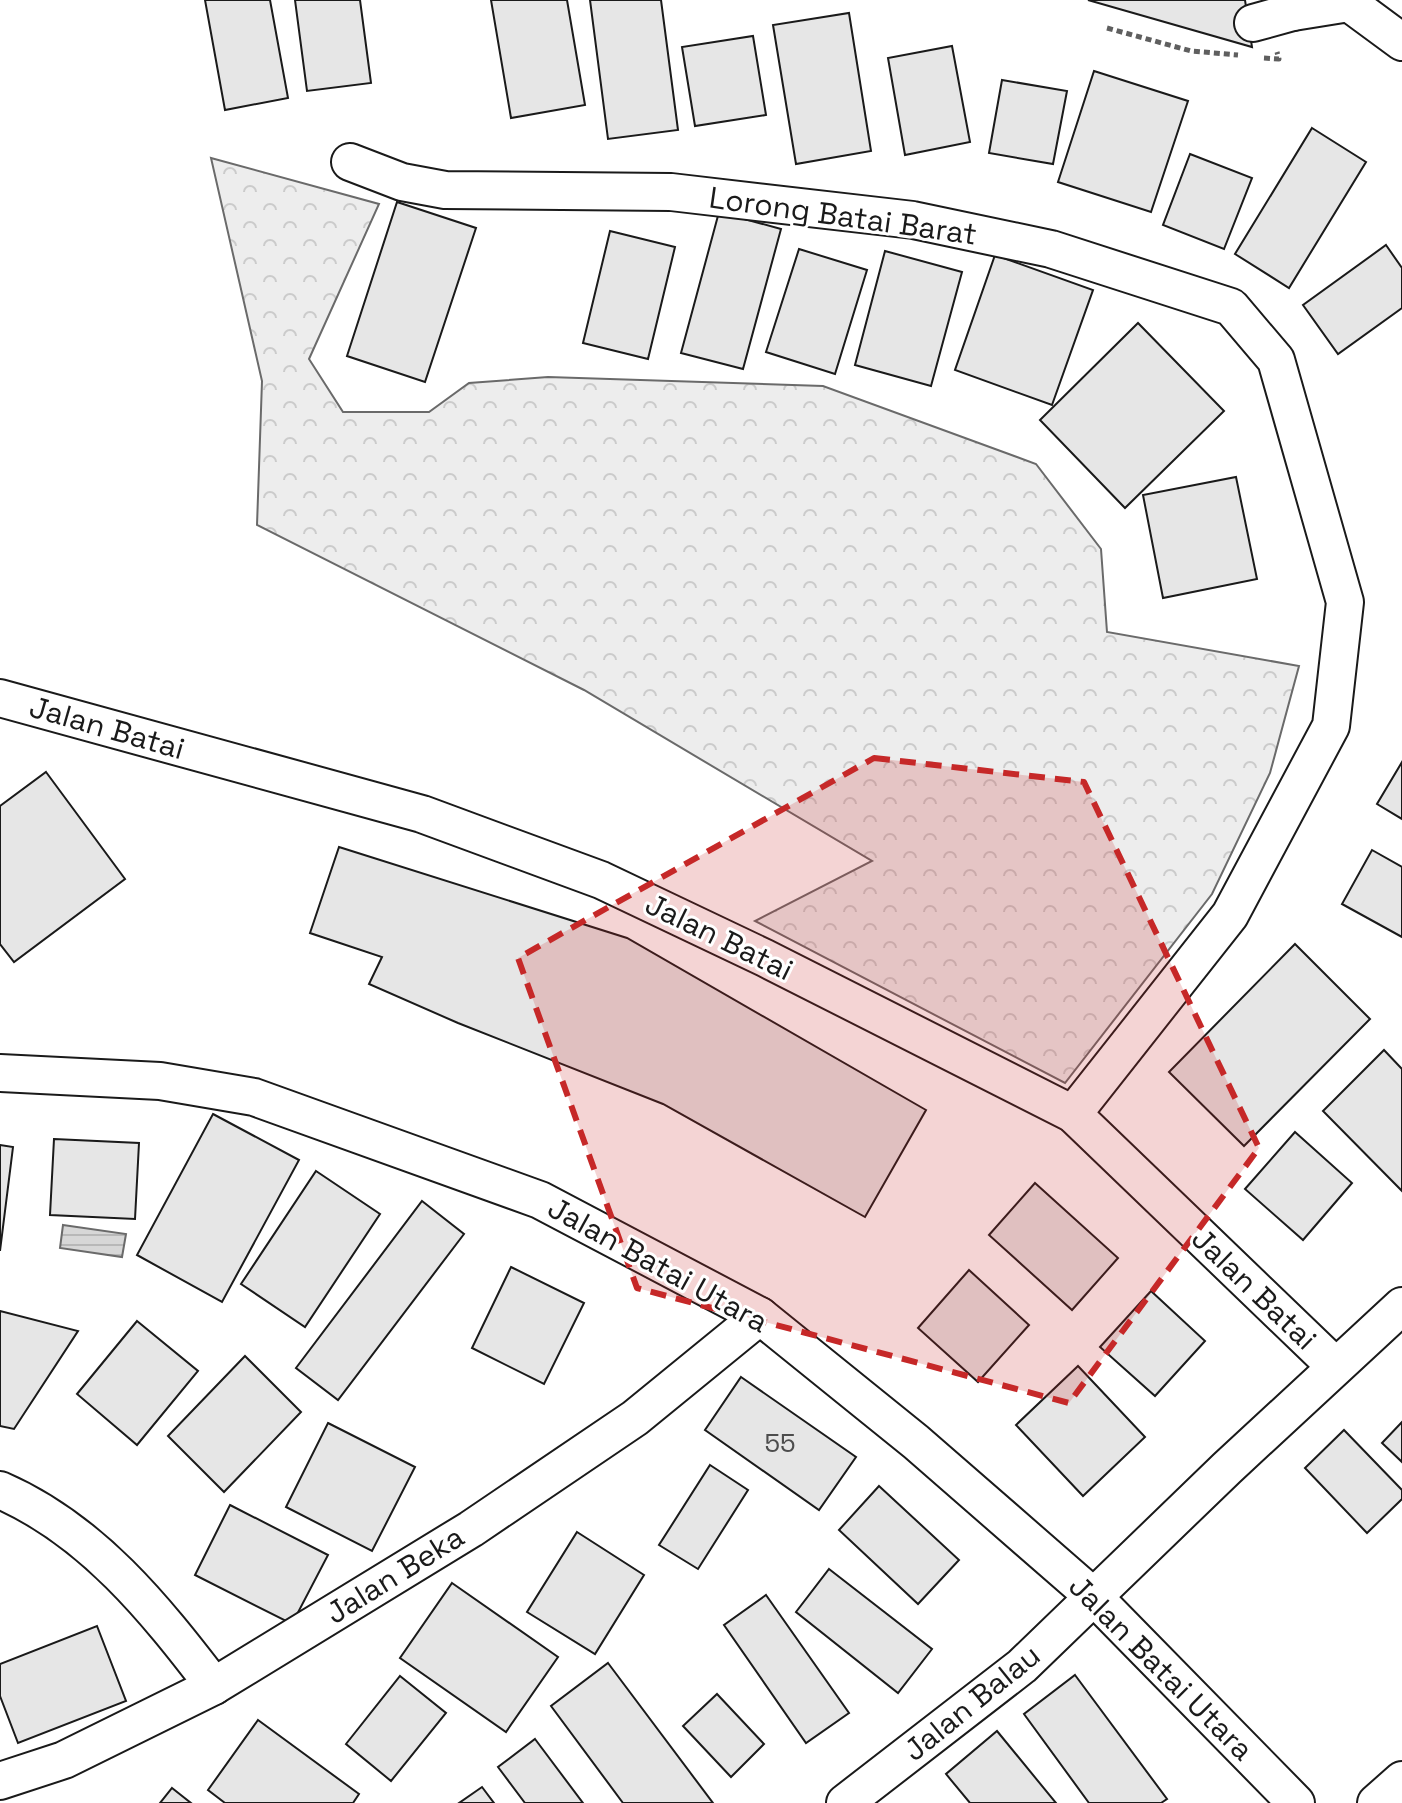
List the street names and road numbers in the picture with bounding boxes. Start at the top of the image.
street label: Lorong Batai Barat [707,177,979,254]
street label: Jalan Batai [25,687,189,768]
street label: Jalan Batai [639,884,799,989]
street label: Jalan Batai Utara [541,1188,775,1341]
street label: Jalan Batai [1183,1219,1325,1358]
street label: Jalan Beka [318,1517,471,1632]
street label: Jalan Batai Utara [1061,1567,1262,1768]
street label: Jalan Balau [895,1636,1048,1770]

